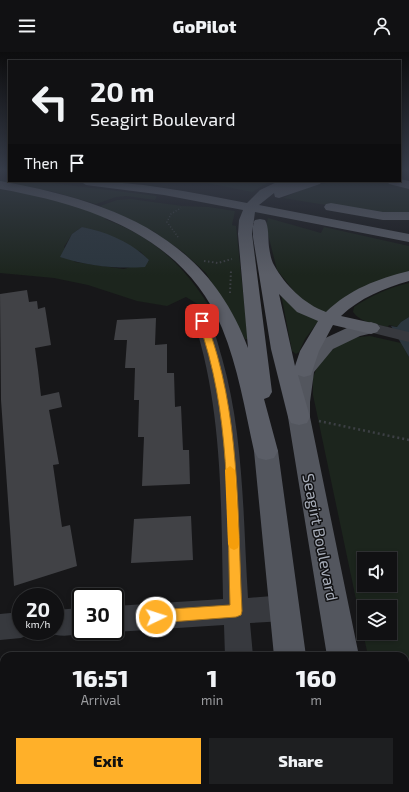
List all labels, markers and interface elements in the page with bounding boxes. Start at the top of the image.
icon: menu [16,15,38,37]
text: GoPilot [173,15,236,37]
icon: person [371,15,393,37]
text: 20 m [90,74,155,108]
icon: left [24,76,76,128]
text: Seagirt Boulevard [90,108,236,130]
icon: arrive [66,152,88,174]
text: Then [24,154,58,172]
pin [185,304,219,338]
icon: arrive [191,310,213,332]
street label: Seagirt Boulevard [299,472,343,602]
map controls [357,552,397,640]
button: sound [357,552,397,592]
speed limit sign: 30 [72,588,124,640]
position arrow [135,596,177,638]
text: 20 [26,597,50,621]
button: layers [357,600,397,640]
text: km/h [26,618,50,630]
text: 16:51 [73,663,128,692]
text: 1 [207,663,218,692]
text: 160 [296,663,336,692]
text: Arrival [81,692,120,708]
text: min [201,692,223,708]
text: m [310,692,322,708]
button: Exit [16,738,201,784]
button: Share [209,738,393,784]

